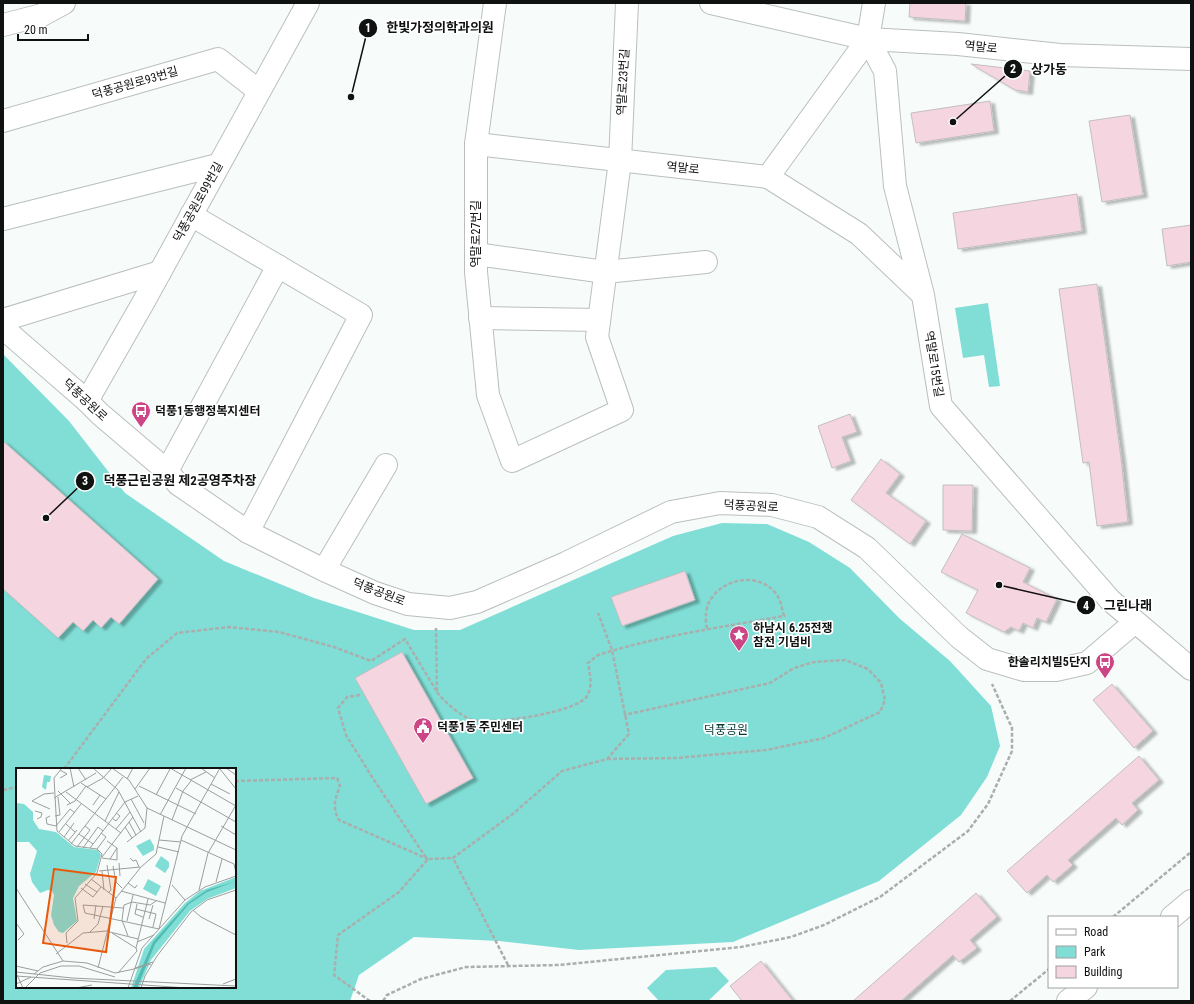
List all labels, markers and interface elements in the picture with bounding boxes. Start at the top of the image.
callout: 한빛가정의학과의원 [358,15,502,40]
scale bar [18,16,88,42]
text: 한빛가정의학과의원 [386,20,494,35]
text: 1 [365,21,371,35]
text: 20 m [24,23,48,37]
street label: 역말로 [964,38,998,56]
street label: 역말로23번길 [614,48,632,116]
callout: 상가동 [1003,57,1075,82]
text: 2 [1010,62,1016,76]
text: 상가동 [1031,62,1067,77]
street label: 덕풍공원로93번길 [90,64,180,102]
street label: 역말로 [666,159,700,177]
street label: 덕풍공원로99번길 [170,160,226,244]
street label: 역말로27번길 [469,200,483,268]
street label: 역말로15번길 [922,330,946,398]
street label: 덕풍공원로 [60,376,110,424]
bus stop icon: 덕풍1동행정복지센터 [130,400,152,428]
place label: 덕풍1동행정복지센터 [155,404,260,418]
callout: 덕풍근린공원 제2공영주차장 [75,468,264,493]
text: 덕풍근린공원 제2공영주차장 [103,473,257,488]
text: 3 [82,474,88,488]
street label: 덕풍공원로 [723,498,779,514]
street label: 덕풍공원로 [351,576,407,608]
callout: 그린나래 [1076,593,1159,618]
text: 그린나래 [1104,598,1152,613]
text: 4 [1083,599,1089,613]
place label: 하남시 6.25전쟁 참전 기념비 [753,621,833,649]
place icon: 하남시 6.25전쟁 참전 기념비 [728,624,750,652]
bus stop icon: 한솔리치빌5단지 [1094,651,1116,679]
place label: 한솔리치빌5단지 [1008,655,1091,669]
public building icon: 덕풍1동 주민센터 [412,716,434,744]
place label: 덕풍1동 주민센터 [437,720,523,734]
park label: 덕풍공원 [704,723,748,737]
inset map [16,768,236,988]
legend [1048,916,1178,988]
text: Road [1084,925,1108,939]
text: Park [1084,945,1106,959]
text: Building [1084,965,1122,979]

